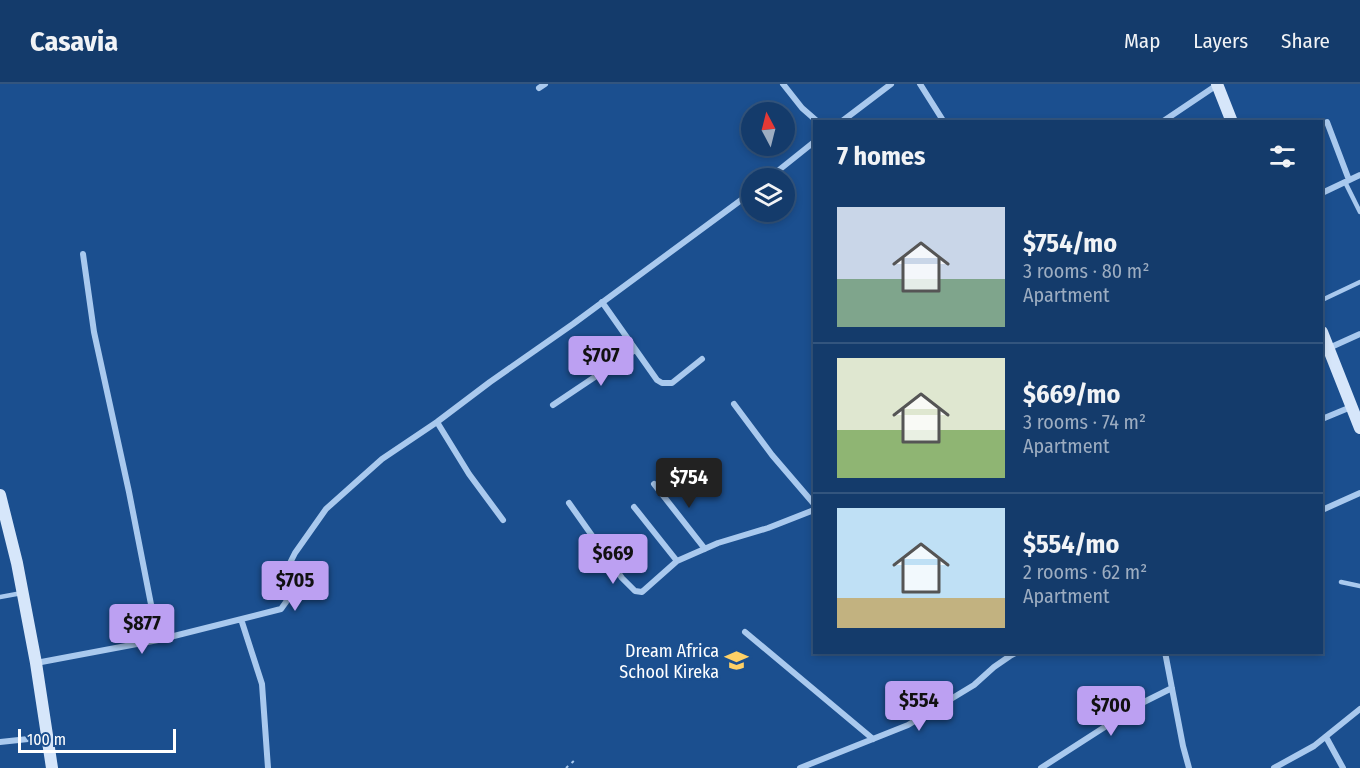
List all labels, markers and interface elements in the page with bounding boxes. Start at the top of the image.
text: Casavia [30,25,118,58]
text: Map [1124,28,1160,54]
text: Layers [1193,28,1248,54]
text: Share [1281,28,1330,54]
north arrow [741,102,795,156]
map controls [741,102,795,222]
icon: filters [1266,140,1299,173]
text: 7 homes [837,141,925,172]
button: layers [741,168,795,222]
text: $754/mo [1023,228,1117,259]
icon: home [885,231,957,303]
text: 3 rooms · 80 m² [1023,259,1149,283]
text: Apartment [1023,283,1110,307]
pin: $707 [565,336,637,387]
text: $707 [582,343,620,367]
text: $669/mo [1023,379,1120,410]
icon: home [885,382,957,454]
text: 3 rooms · 74 m² [1023,410,1146,434]
text: Apartment [1023,434,1110,458]
pin: $754 [653,458,725,509]
text: $754 [670,465,708,489]
text: $554/mo [1023,529,1119,560]
icon: home [885,532,957,604]
pin: $669 [577,534,649,585]
text: $669 [593,541,633,565]
text: 2 rooms · 62 m² [1023,560,1147,584]
pin: $705 [259,561,331,612]
text: $705 [276,568,314,592]
text: Apartment [1023,584,1110,608]
pin: $877 [106,604,178,655]
text: $877 [123,611,161,635]
place label: Dream Africa School Kireka [619,640,719,683]
school or university icon: Dream Africa School Kireka [724,648,750,674]
pin: $554 [883,681,955,732]
pin: $700 [1075,686,1147,737]
text: $554 [899,688,939,712]
text: $700 [1091,693,1131,717]
scale bar [18,726,176,754]
text: 100 m [27,730,66,749]

